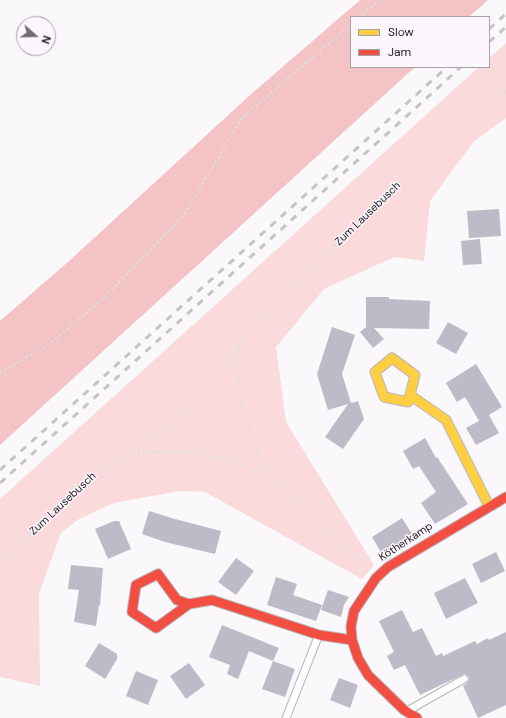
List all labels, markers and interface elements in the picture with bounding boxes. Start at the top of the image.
north arrow [16,16,56,56]
legend [350,16,490,68]
text: Slow [388,24,414,40]
text: N [38,34,54,46]
text: Jam [388,44,411,60]
street label: Zum Lausebusch [332,179,404,249]
street label: Zum Lausebusch [27,470,99,538]
street label: Kötherkamp [377,520,435,564]

